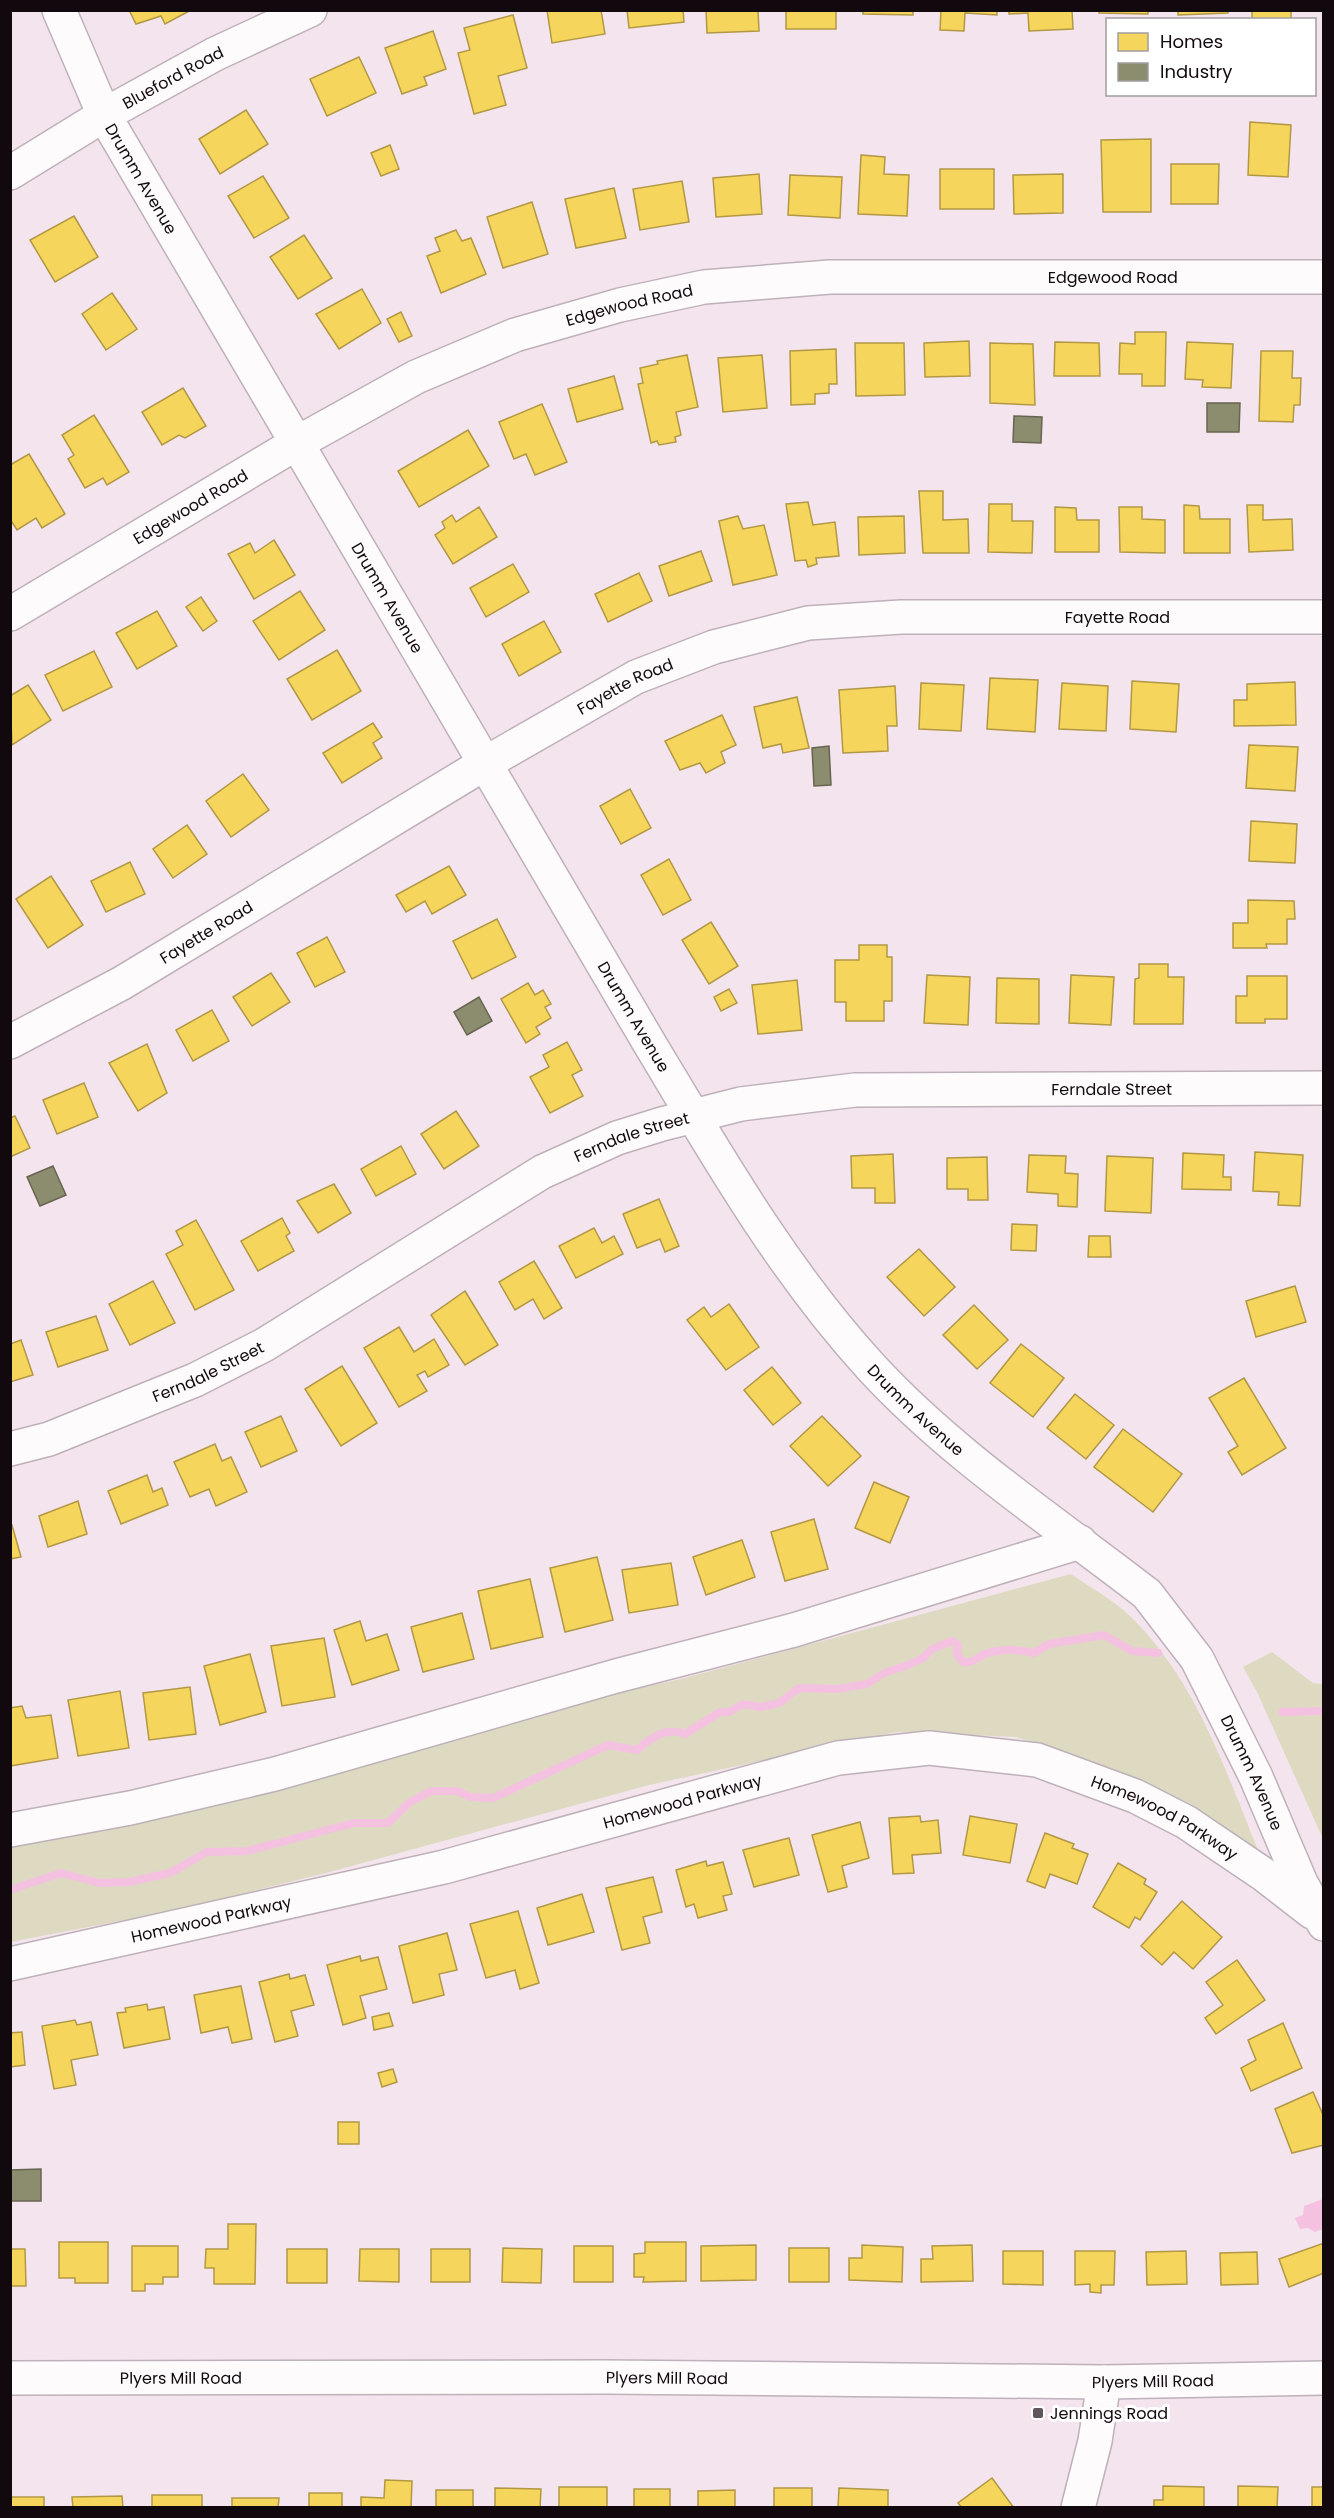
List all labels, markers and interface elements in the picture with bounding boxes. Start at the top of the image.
legend [1106,18,1316,96]
text: Homes [1160,29,1223,54]
street label: Blueford Road [118,41,227,115]
text: Industry [1160,59,1232,84]
street label: Drumm Avenue [99,119,183,239]
street label: Edgewood Road [1048,266,1178,289]
street label: Edgewood Road [563,279,695,332]
street label: Edgewood Road [129,464,252,550]
street label: Drumm Avenue [346,538,429,658]
street label: Fayette Road [1065,606,1170,629]
street label: Fayette Road [573,653,677,720]
street label: Fayette Road [155,895,257,970]
street label: Drumm Avenue [592,957,675,1077]
street label: Ferndale Street [1051,1078,1172,1101]
street label: Ferndale Street [570,1107,692,1168]
street label: Ferndale Street [149,1336,268,1408]
street label: Drumm Avenue [862,1359,969,1461]
street label: Drumm Avenue [1215,1711,1288,1834]
street label: Homewood Parkway [600,1769,764,1834]
street label: Homewood Parkway [1088,1770,1242,1866]
street label: Homewood Parkway [129,1890,294,1949]
street label: Plyers Mill Road [606,2366,728,2390]
street label: Plyers Mill Road [120,2367,242,2390]
street label: Plyers Mill Road [1092,2369,1214,2394]
place label: Jennings Road [1050,2402,1168,2425]
marker: Jennings Road [1031,2406,1045,2420]

